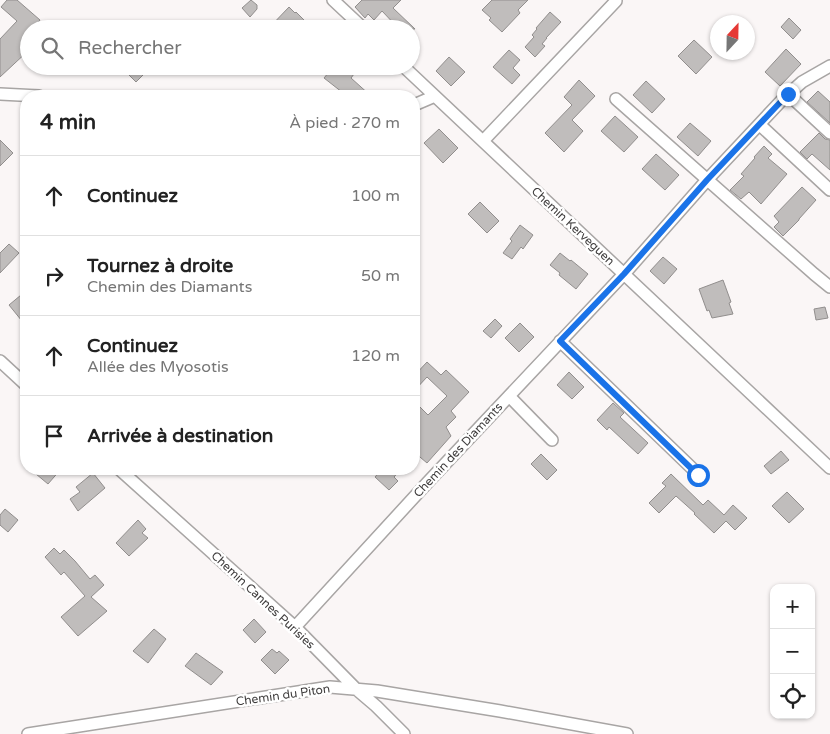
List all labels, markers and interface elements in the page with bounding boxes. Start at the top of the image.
north arrow [710,15,755,60]
search box [20,20,420,75]
icon: search [38,34,66,62]
text: Rechercher [78,37,181,59]
route end [777,83,800,106]
text: 4 min [40,110,96,135]
text: À pied · 270 m [289,113,400,133]
icon: ahead [40,182,68,210]
street label: Chemin Kerveguen [529,184,617,268]
text: Continuez [87,185,178,207]
text: 100 m [351,186,400,206]
text: Tournez à droite [87,255,233,277]
icon: right [40,262,68,290]
text: 50 m [361,266,400,286]
text: Chemin des Diamants [87,277,252,297]
text: Continuez [87,335,178,357]
icon: ahead [40,342,68,370]
text: 120 m [351,346,400,366]
text: Allée des Myosotis [87,357,229,377]
street label: Chemin des Diamants [411,400,506,500]
icon: arrive [40,422,68,450]
text: Arrivée à destination [87,425,273,447]
route start [687,464,710,487]
street label: Chemin Cannes Purisies [208,548,318,652]
map controls [770,584,815,719]
button: + [770,584,815,629]
button: − [770,629,815,674]
button: locate [770,674,815,719]
street label: Chemin du Piton [235,681,331,709]

